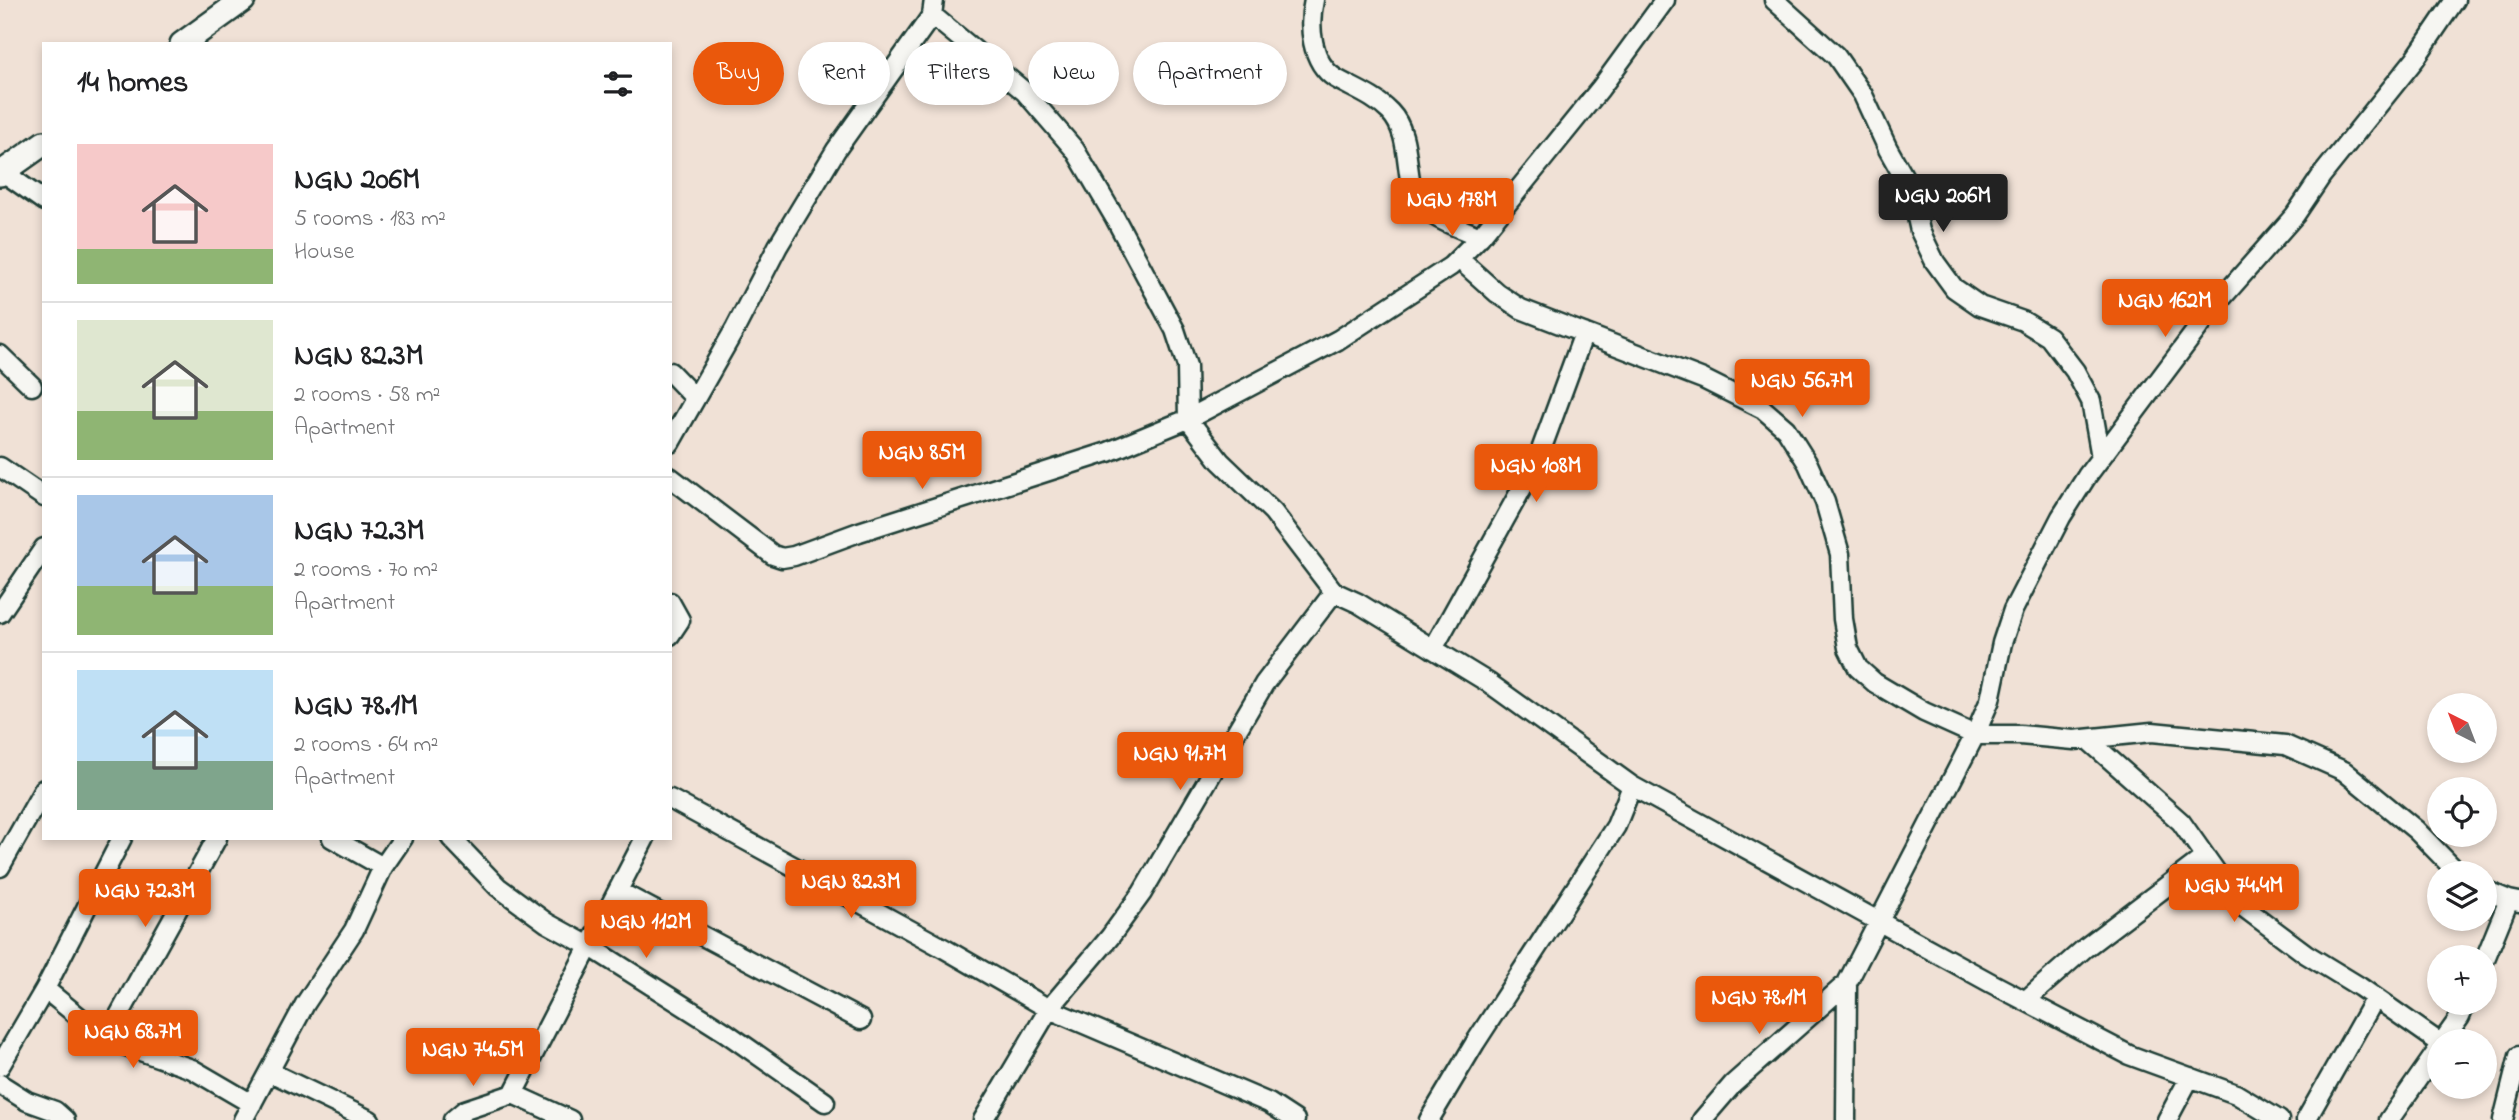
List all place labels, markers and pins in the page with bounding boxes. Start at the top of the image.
pin: NGN 206M [1871,174,2015,234]
pin: NGN 178M [1380,178,1524,238]
pin: NGN 162M [2093,280,2237,339]
pin: NGN 56.7M [1722,360,1882,419]
pin: NGN 85M [857,432,987,491]
pin: NGN 108M [1464,444,1608,504]
pin: NGN 91.7M [1100,732,1260,792]
pin: NGN 82.3M [771,860,931,920]
pin: NGN 74.4M [2154,864,2314,924]
pin: NGN 72.3M [65,870,225,929]
pin: NGN 112M [574,900,718,960]
pin: NGN 78.1M [1679,976,1839,1036]
pin: NGN 68.7M [53,1010,213,1070]
pin: NGN 74.5M [393,1028,553,1088]

